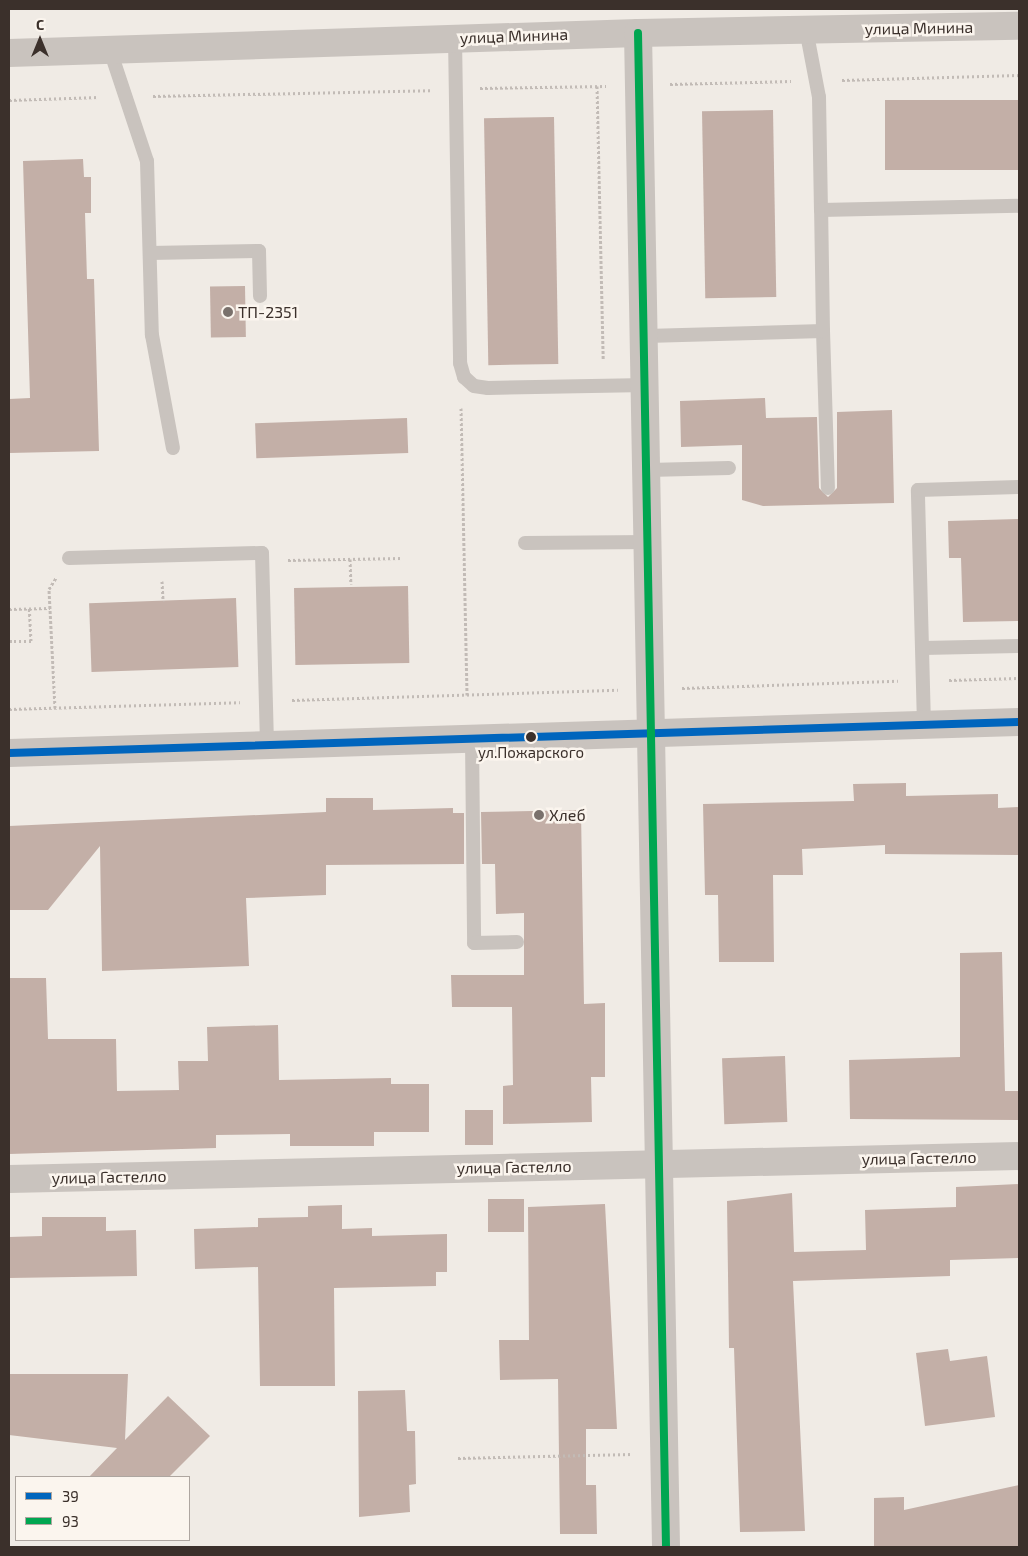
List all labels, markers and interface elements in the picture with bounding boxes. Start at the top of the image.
north arrow [15,15,65,65]
text: С [36,16,44,33]
street label: улица Минина [865,17,973,39]
street label: улица Минина [459,25,569,47]
place label: ТП-2351 [238,302,298,322]
marker: ТП-2351 [222,306,234,318]
marker: ул.Пожарского [526,732,536,742]
place label: ул.Пожарского [478,744,584,762]
place label: Хлеб [549,805,586,825]
marker: Хлеб [533,809,545,821]
street label: улица Гастелло [861,1147,977,1169]
street label: улица Гастелло [456,1156,572,1178]
street label: улица Гастелло [51,1166,167,1188]
legend [15,1476,190,1541]
text: 39 [62,1487,79,1505]
text: 93 [62,1512,79,1530]

